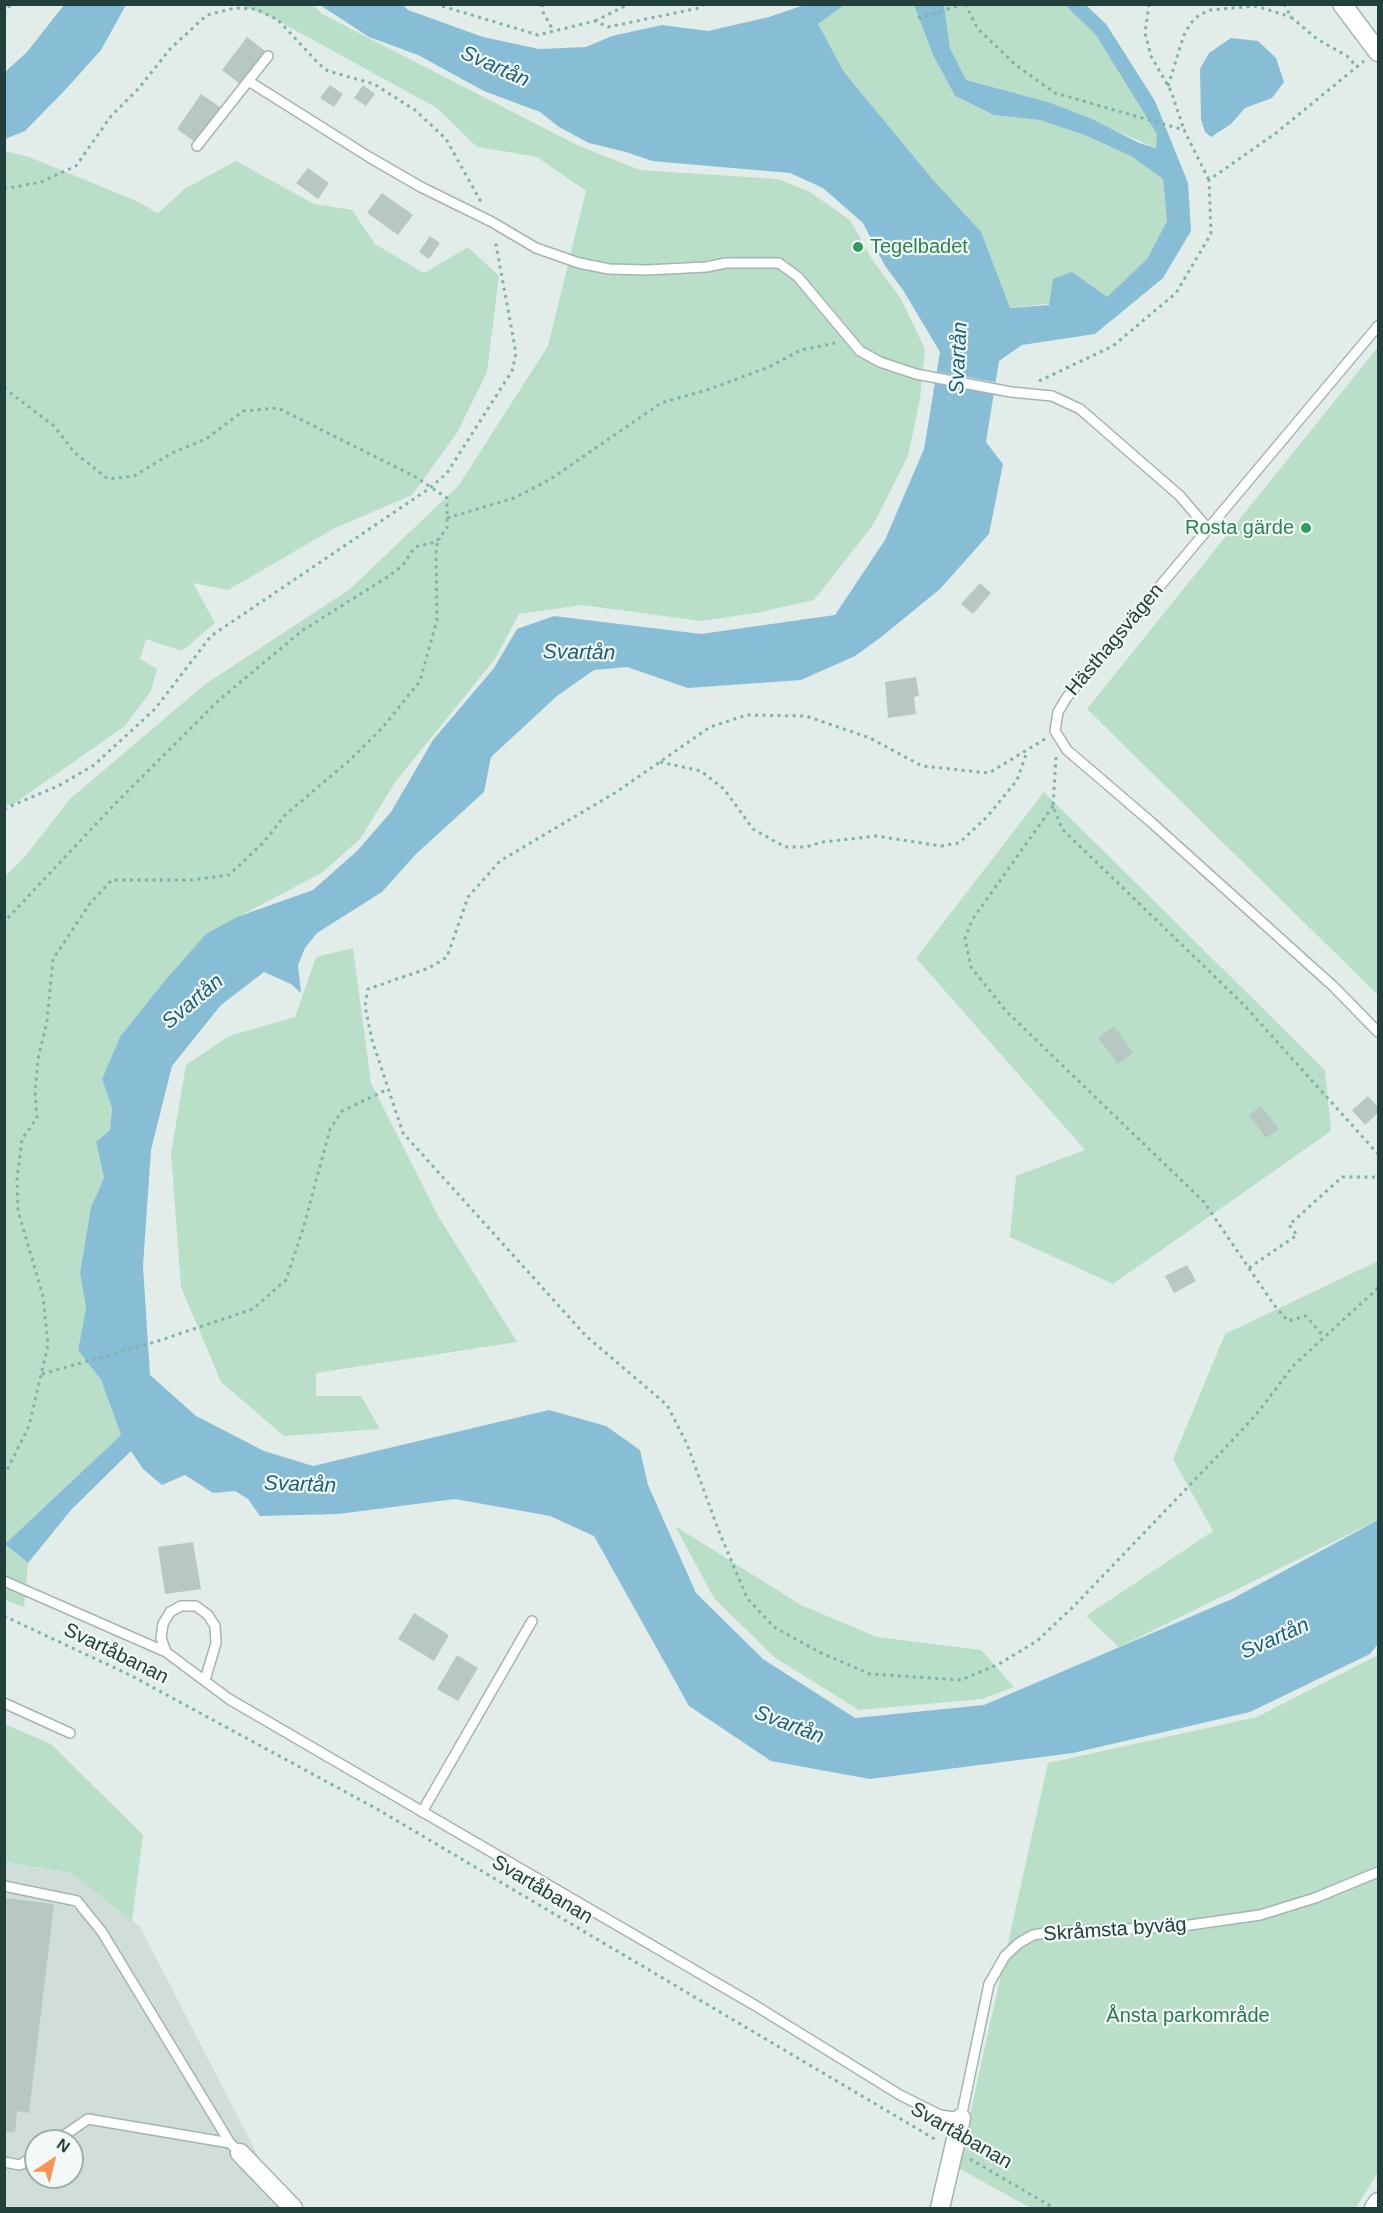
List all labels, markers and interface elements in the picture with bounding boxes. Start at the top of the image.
water label: Svartån [457,41,533,93]
place label: Tegelbadet [870,235,968,259]
marker: Tegelbadet [851,240,865,254]
water label: Svartån [945,321,973,395]
place label: Rosta gärde [1185,516,1294,540]
marker: Rosta gärde [1299,521,1313,535]
street label: Hästhagsvägen [1061,579,1169,701]
water label: Svartån [543,640,615,666]
water label: Svartån [157,969,229,1035]
water label: Svartån [263,1471,337,1499]
water label: Svartån [1237,1613,1313,1665]
street label: Svartåbanan [60,1618,172,1690]
water label: Svartån [751,1700,827,1750]
street label: Svartåbanan [487,1851,597,1929]
street label: Skråmsta byväg [1043,1913,1187,1947]
park label: Ånsta parkområde [1106,2004,1270,2028]
street label: Svartåbanan [906,2097,1016,2175]
north arrow [24,2129,84,2189]
text: N [54,2135,73,2156]

